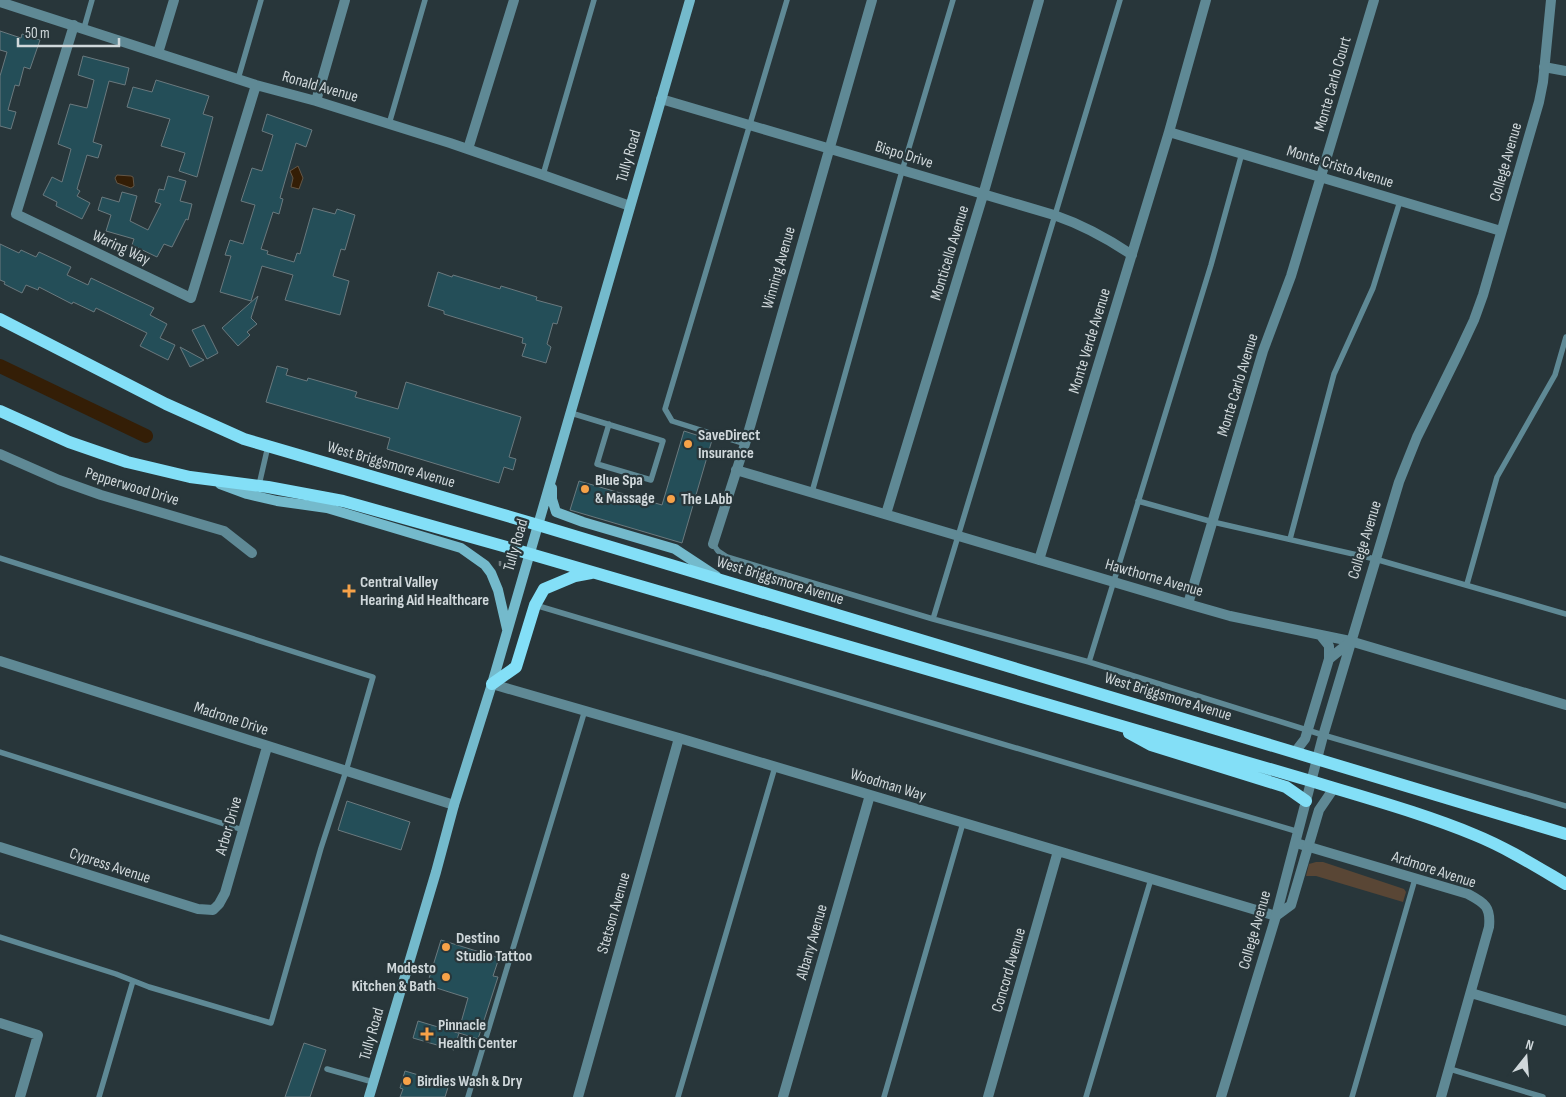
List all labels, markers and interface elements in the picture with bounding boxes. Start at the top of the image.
scale bar [18,15,119,47]
text: 50 m [25,24,50,43]
street label: Monte Carlo Court [1310,34,1356,134]
street label: Ronald Avenue [280,67,360,107]
street label: College Avenue [1486,120,1526,204]
street label: Tully Road [613,128,645,184]
street label: Bispo Drive [873,137,935,173]
street label: Monte Cristo Avenue [1284,142,1396,192]
street label: Monticello Avenue [927,203,973,303]
street label: Winning Avenue [758,225,800,311]
street label: Waring Way [89,226,153,270]
street label: Monte Verde Avenue [1065,286,1115,396]
street label: Monte Carlo Avenue [1213,331,1263,439]
place label: SaveDirect Insurance [698,426,760,463]
street label: West Briggsmore Avenue [325,438,457,492]
marker: SaveDirect Insurance [682,438,694,450]
street label: Pepperwood Drive [83,464,181,510]
place label: Blue Spa & Massage [595,471,655,508]
marker: Blue Spa & Massage [579,483,591,495]
place label: The LAbb [681,490,732,509]
marker: The LAbb [665,493,677,505]
street label: College Avenue [1344,498,1386,582]
street label: Tully Road [500,517,532,573]
street label: West Briggsmore Avenue [714,553,846,609]
street label: Hawthorne Avenue [1103,555,1205,601]
place label: Central Valley Hearing Aid Healthcare [360,573,489,610]
marker: Central Valley Hearing Aid Healthcare [342,584,356,598]
street label: West Briggsmore Avenue [1102,669,1234,725]
street label: Madrone Drive [191,698,271,740]
street label: Woodman Way [848,764,928,806]
street label: Arbor Drive [211,794,246,858]
street label: Cypress Avenue [67,844,153,888]
street label: Ardmore Avenue [1388,847,1479,893]
street label: Stetson Avenue [593,870,635,956]
street label: College Avenue [1235,888,1275,972]
street label: Albany Avenue [792,902,832,983]
street label: Concord Avenue [988,926,1030,1014]
place label: Destino Studio Tattoo [456,929,532,966]
marker: Destino Studio Tattoo [440,941,452,953]
place label: Modesto Kitchen & Bath [352,959,436,996]
marker: Modesto Kitchen & Bath [440,971,452,983]
street label: Tully Road [356,1006,388,1062]
place label: Pinnacle Health Center [438,1016,517,1053]
marker: Pinnacle Health Center [420,1027,434,1041]
north arrow [1501,1032,1551,1082]
text: N [1524,1036,1536,1054]
place label: Birdies Wash & Dry [417,1072,523,1091]
marker: Birdies Wash & Dry [401,1075,413,1087]

